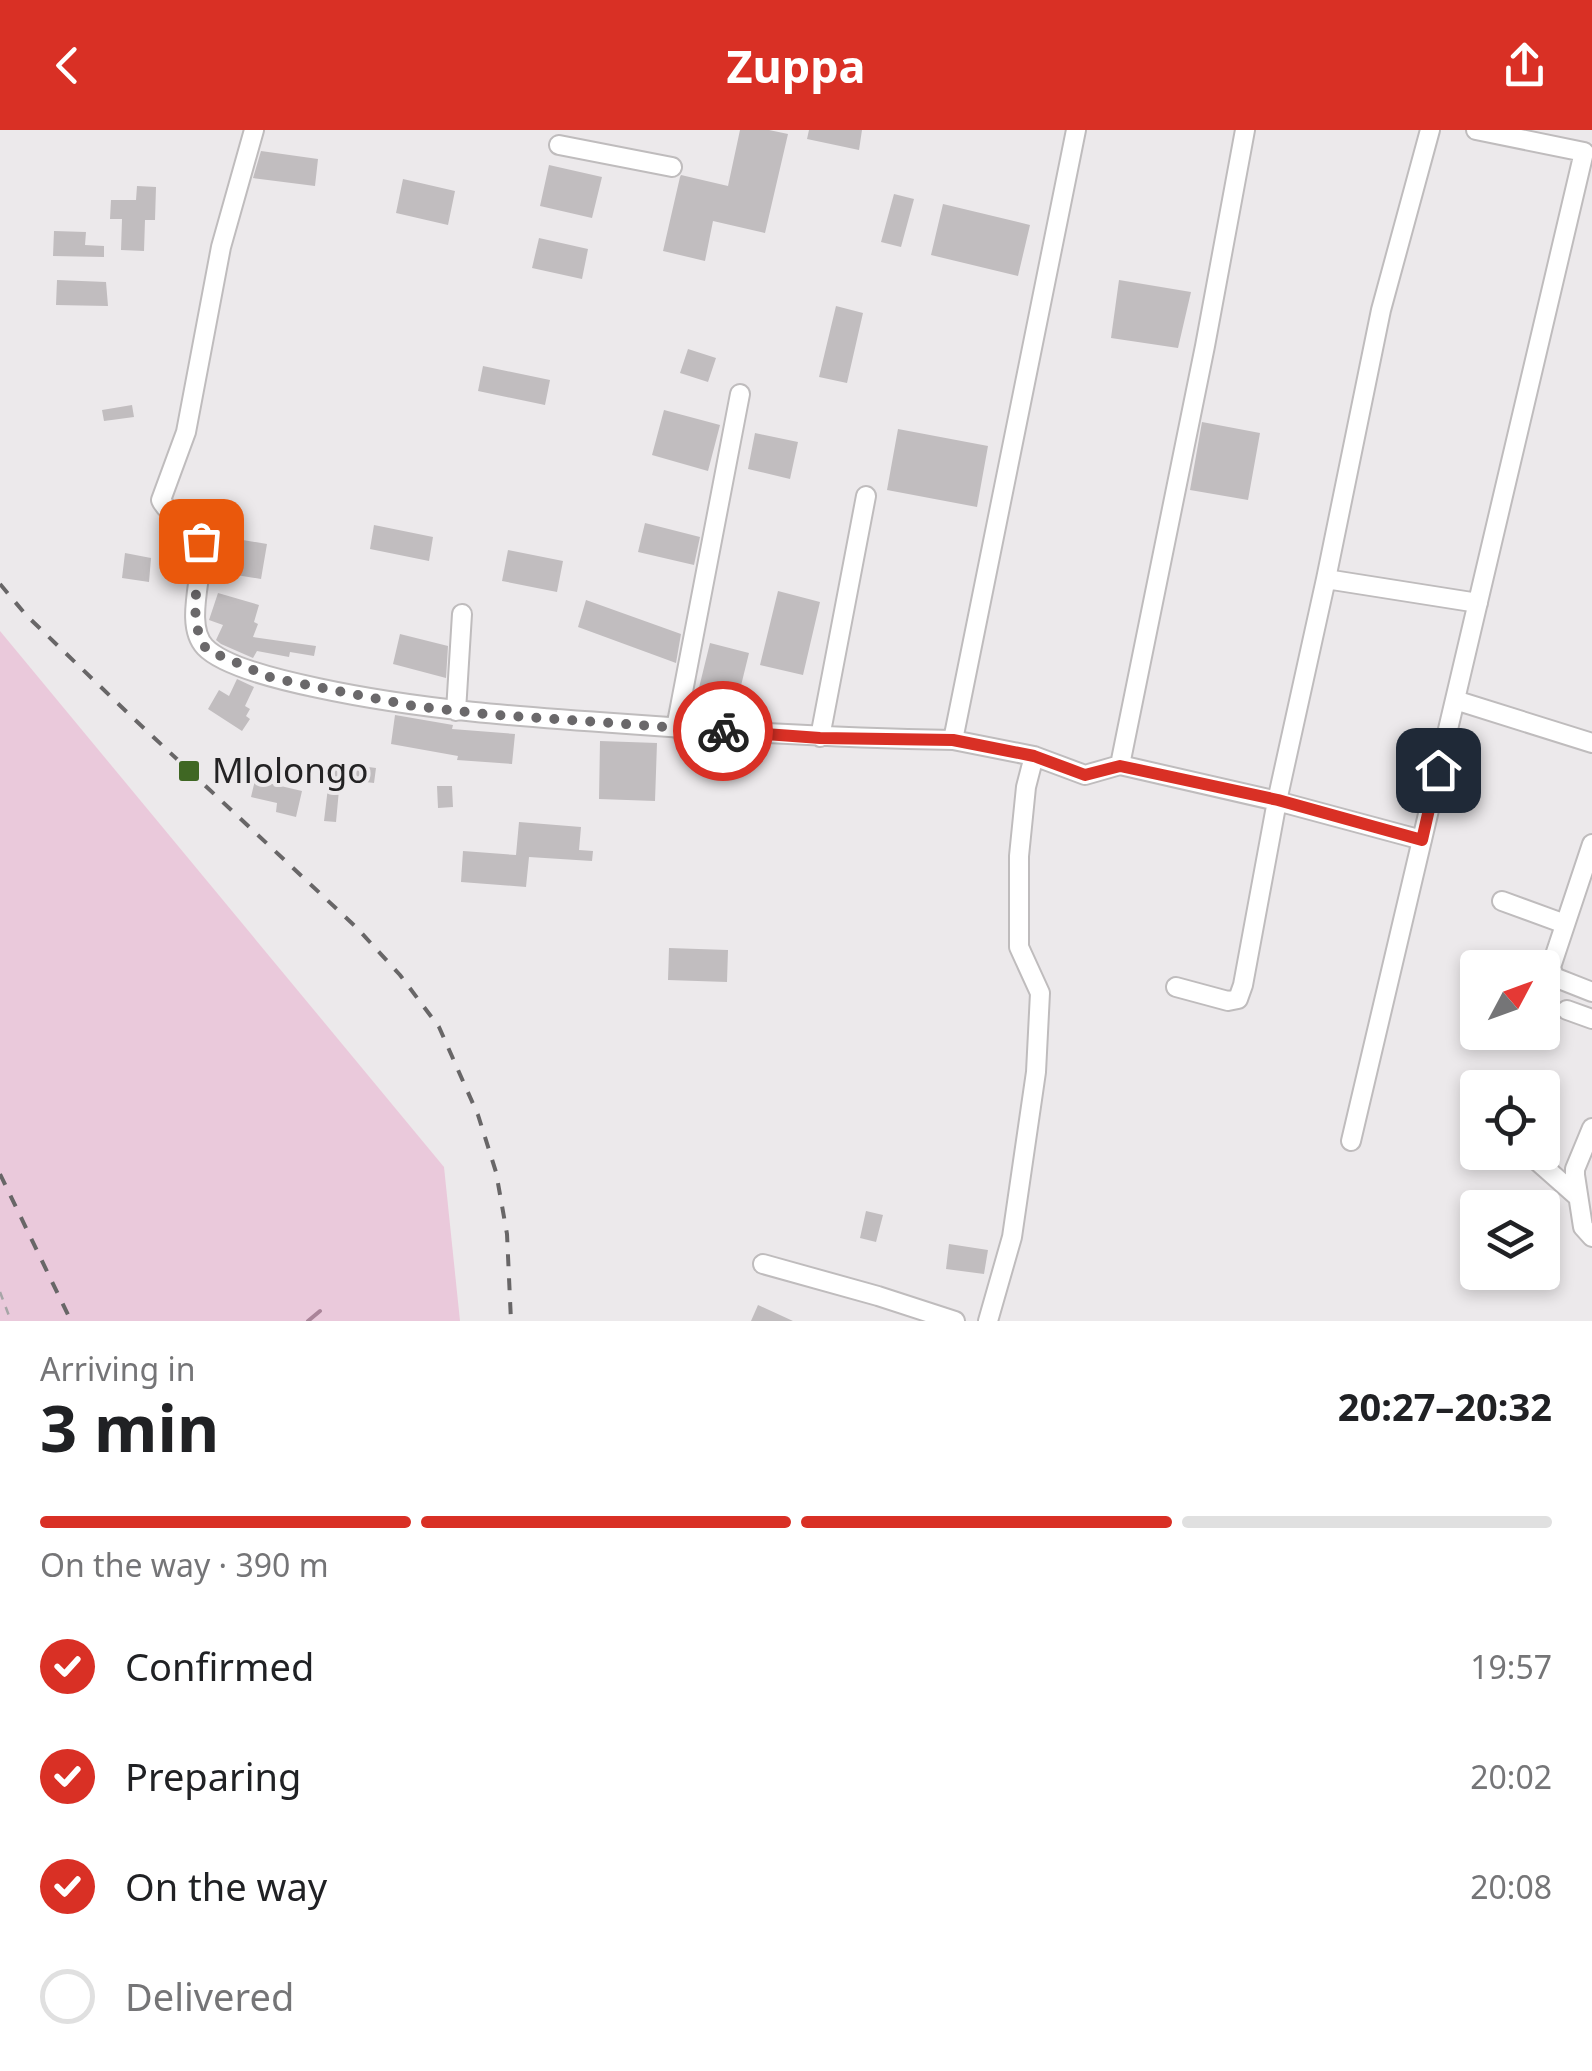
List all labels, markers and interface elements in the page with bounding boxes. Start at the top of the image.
text: Zuppa [726,35,866,96]
icon: back [40,38,95,93]
icon: share [1497,38,1552,93]
pin [159,499,244,584]
icon: bag [174,514,229,569]
courier [673,681,773,781]
icon: bike [696,704,751,759]
pin [1396,728,1481,813]
icon: home [1411,743,1466,798]
place label: Mlolongo [212,746,369,793]
marker: Mlolongo [176,758,202,784]
north arrow [1460,950,1560,1050]
map controls [1460,950,1560,1290]
button: locate [1460,1070,1560,1170]
button: layers [1460,1190,1560,1290]
text: Arriving in [40,1347,195,1390]
text: 20:27–20:32 [1338,1380,1552,1432]
text: 3 min [40,1383,219,1471]
text: On the way · 390 m [40,1543,329,1586]
icon: check [40,1639,95,1694]
text: Confirmed [125,1640,314,1692]
text: 19:57 [1470,1645,1552,1688]
icon: check [40,1749,95,1804]
text: Preparing [125,1750,301,1802]
text: 20:02 [1470,1755,1552,1798]
icon: check [40,1859,95,1914]
text: On the way [125,1860,327,1912]
text: 20:08 [1470,1865,1552,1908]
text: Delivered [125,1970,294,2022]

